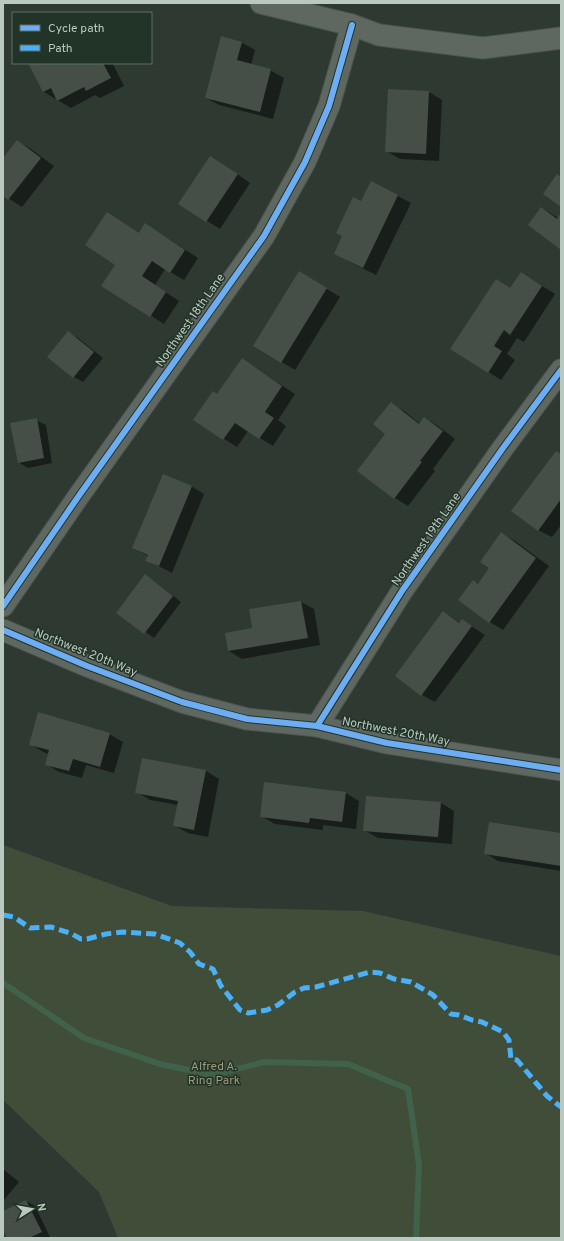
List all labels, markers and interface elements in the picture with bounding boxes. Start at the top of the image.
legend [12,12,152,64]
text: Cycle path [48,21,105,37]
text: Path [48,41,73,57]
street label: Northwest 18th Lane [153,271,229,370]
street label: Northwest 19th Lane [389,490,465,589]
street label: Northwest 20th Way [32,625,139,681]
street label: Northwest 20th Way [340,714,451,750]
park label: Alfred A. Ring Park [188,1059,240,1089]
north arrow [12,1189,52,1229]
text: N [33,1202,48,1212]

